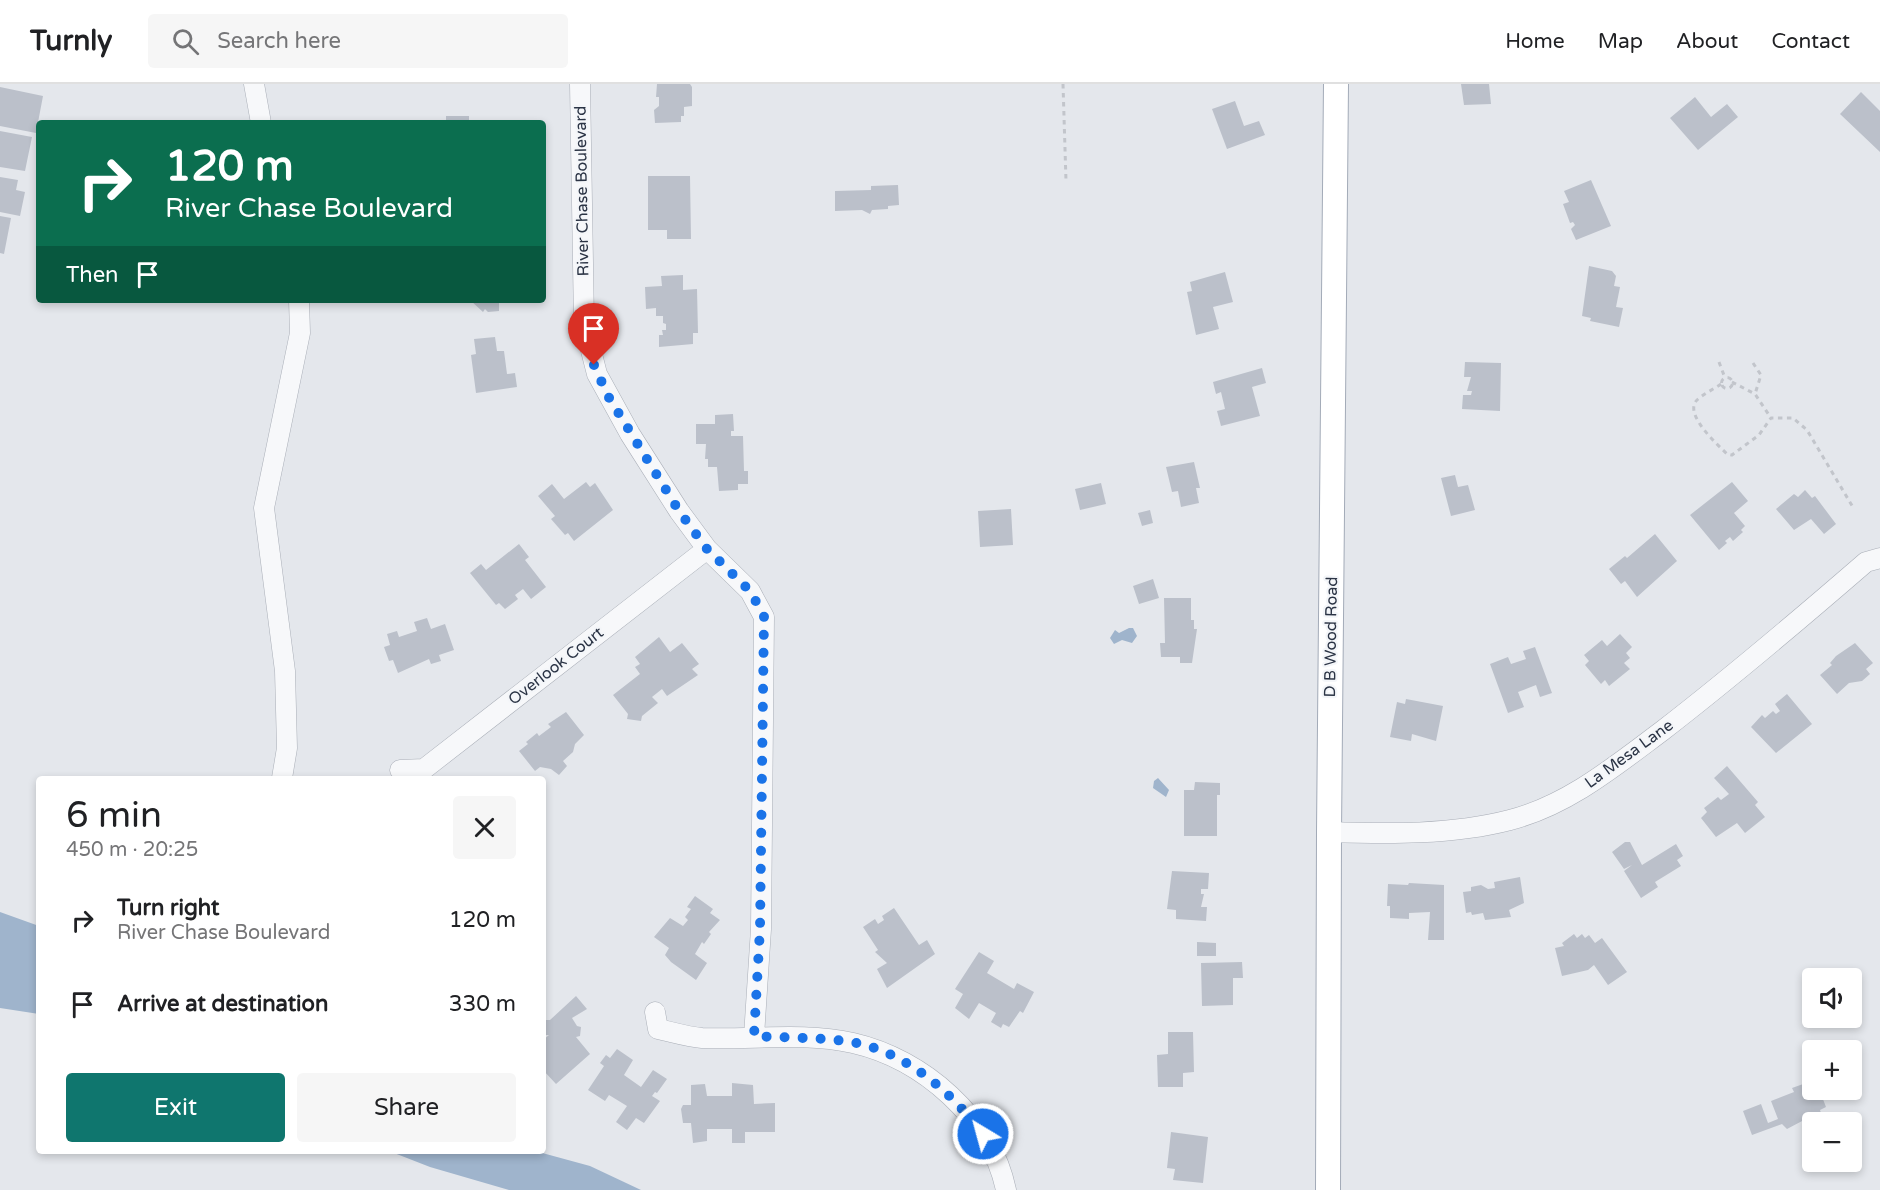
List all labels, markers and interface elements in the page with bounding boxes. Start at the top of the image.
search box [148,14,568,68]
text: Turnly [30,24,112,58]
icon: search [169,25,202,58]
text: Search here [217,28,341,54]
text: Home [1505,29,1565,54]
text: Map [1598,29,1643,54]
text: About [1676,29,1738,54]
text: Contact [1771,29,1850,54]
street label: River Chase Boulevard [571,106,593,276]
text: 120 m [165,141,294,192]
icon: right [66,144,144,222]
text: River Chase Boulevard [165,192,453,225]
icon: arrive [131,258,164,291]
text: Then [66,262,119,288]
pin [568,303,619,365]
icon: arrive [577,312,610,345]
street label: D B Wood Road [1320,576,1342,698]
street label: Overlook Court [504,623,608,709]
street label: La Mesa Lane [1581,715,1677,793]
text: 6 min [66,794,162,837]
button: close [453,796,516,859]
text: 450 m · 20:25 [66,838,198,862]
text: Turn right [117,895,219,921]
icon: right [66,904,99,937]
text: 120 m [449,907,516,933]
text: River Chase Boulevard [117,921,330,945]
map controls [1802,968,1862,1172]
button: sound [1802,968,1862,1028]
icon: arrive [66,988,99,1021]
text: Arrive at destination [117,991,328,1017]
text: 330 m [449,991,516,1017]
button: + [1802,1040,1862,1100]
button: Exit [66,1073,285,1142]
button: Share [297,1073,516,1142]
position arrow [951,1102,1015,1166]
button: − [1802,1112,1862,1172]

